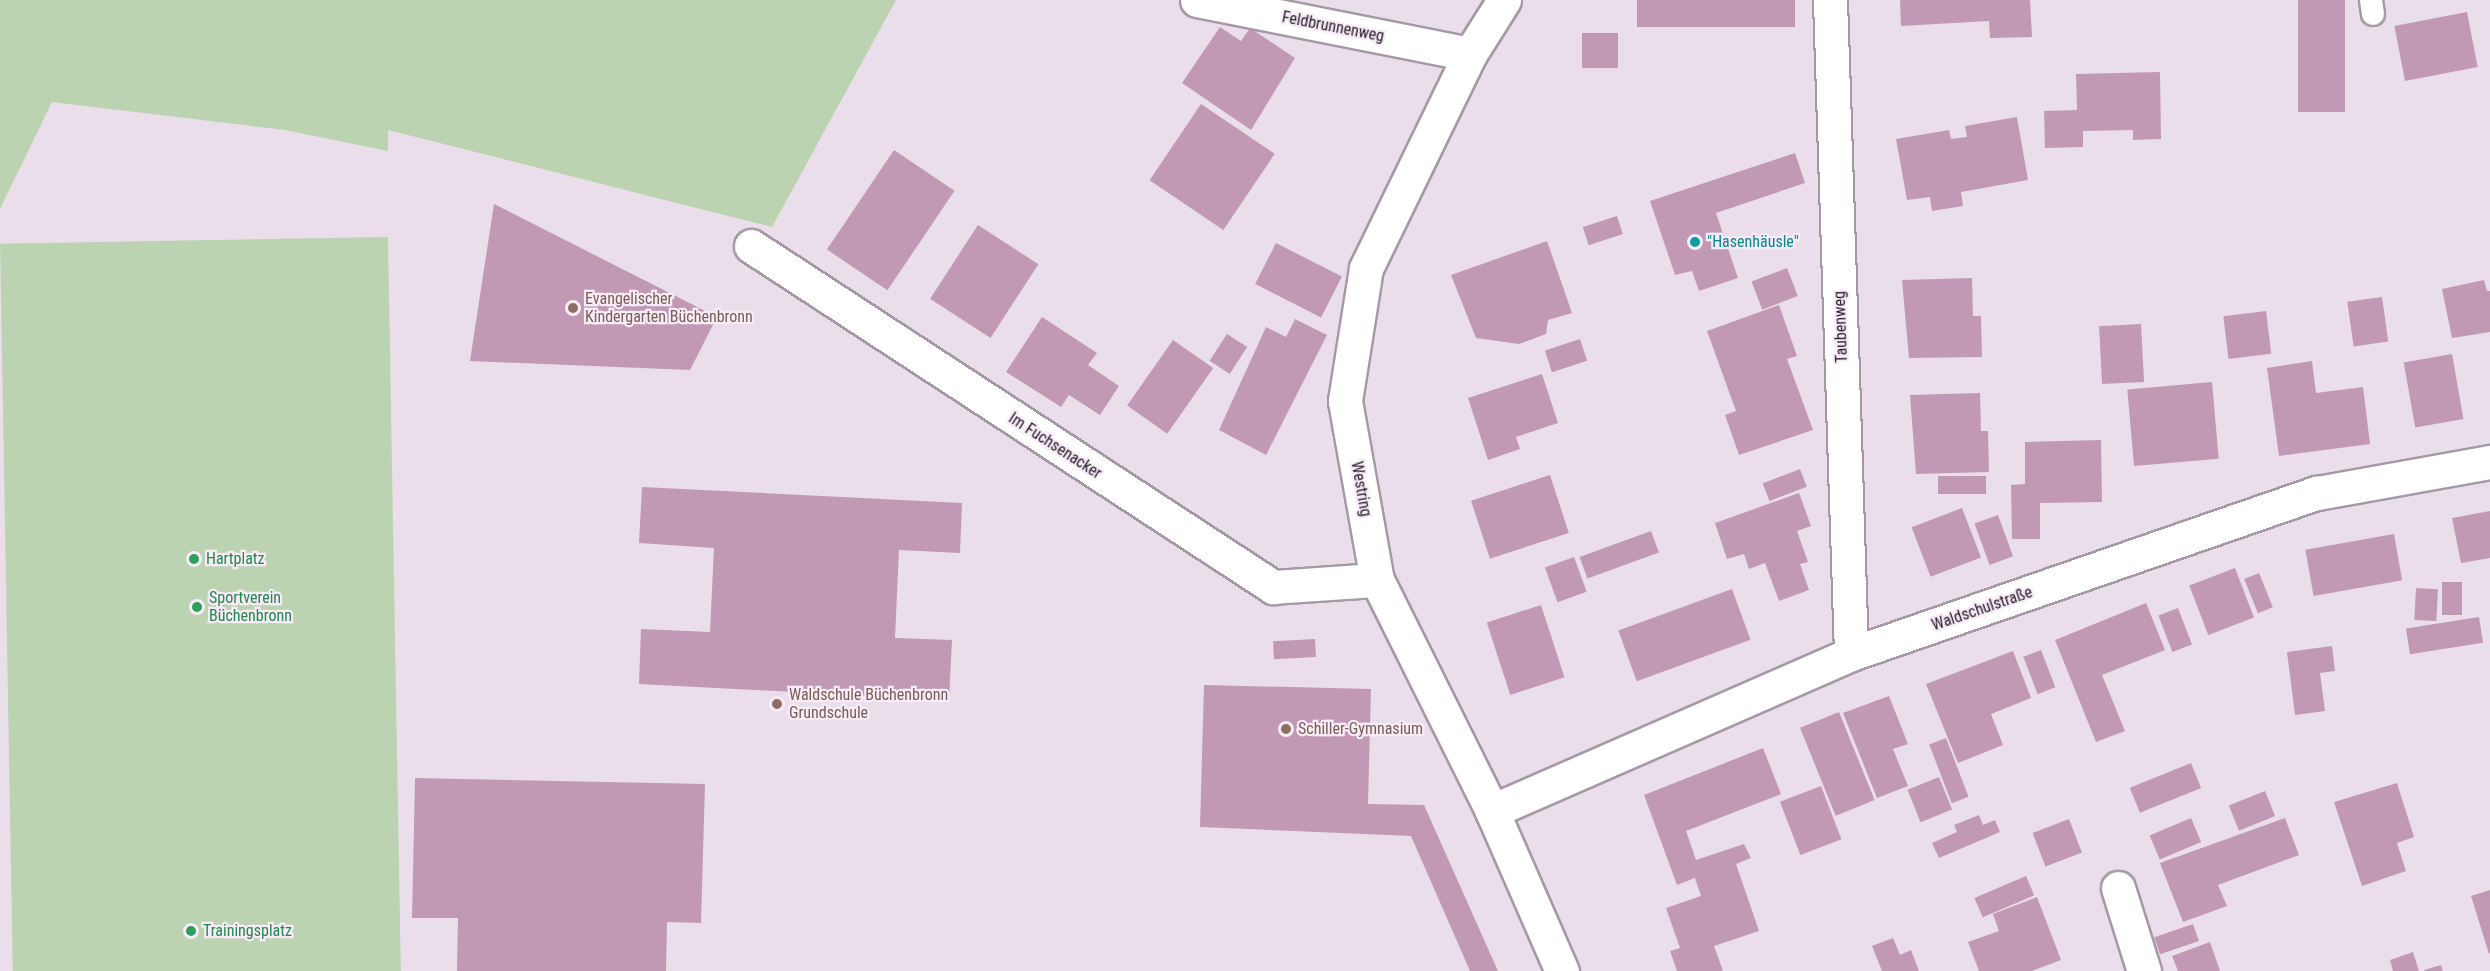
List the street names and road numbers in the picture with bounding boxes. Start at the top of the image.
street label: Feldbrunnenweg [1280,8,1386,46]
street label: Taubenweg [1830,291,1852,363]
street label: Im Fuchsenacker [1005,409,1105,483]
street label: Westring [1347,460,1375,518]
street label: Waldschulstraße [1929,583,2035,635]

